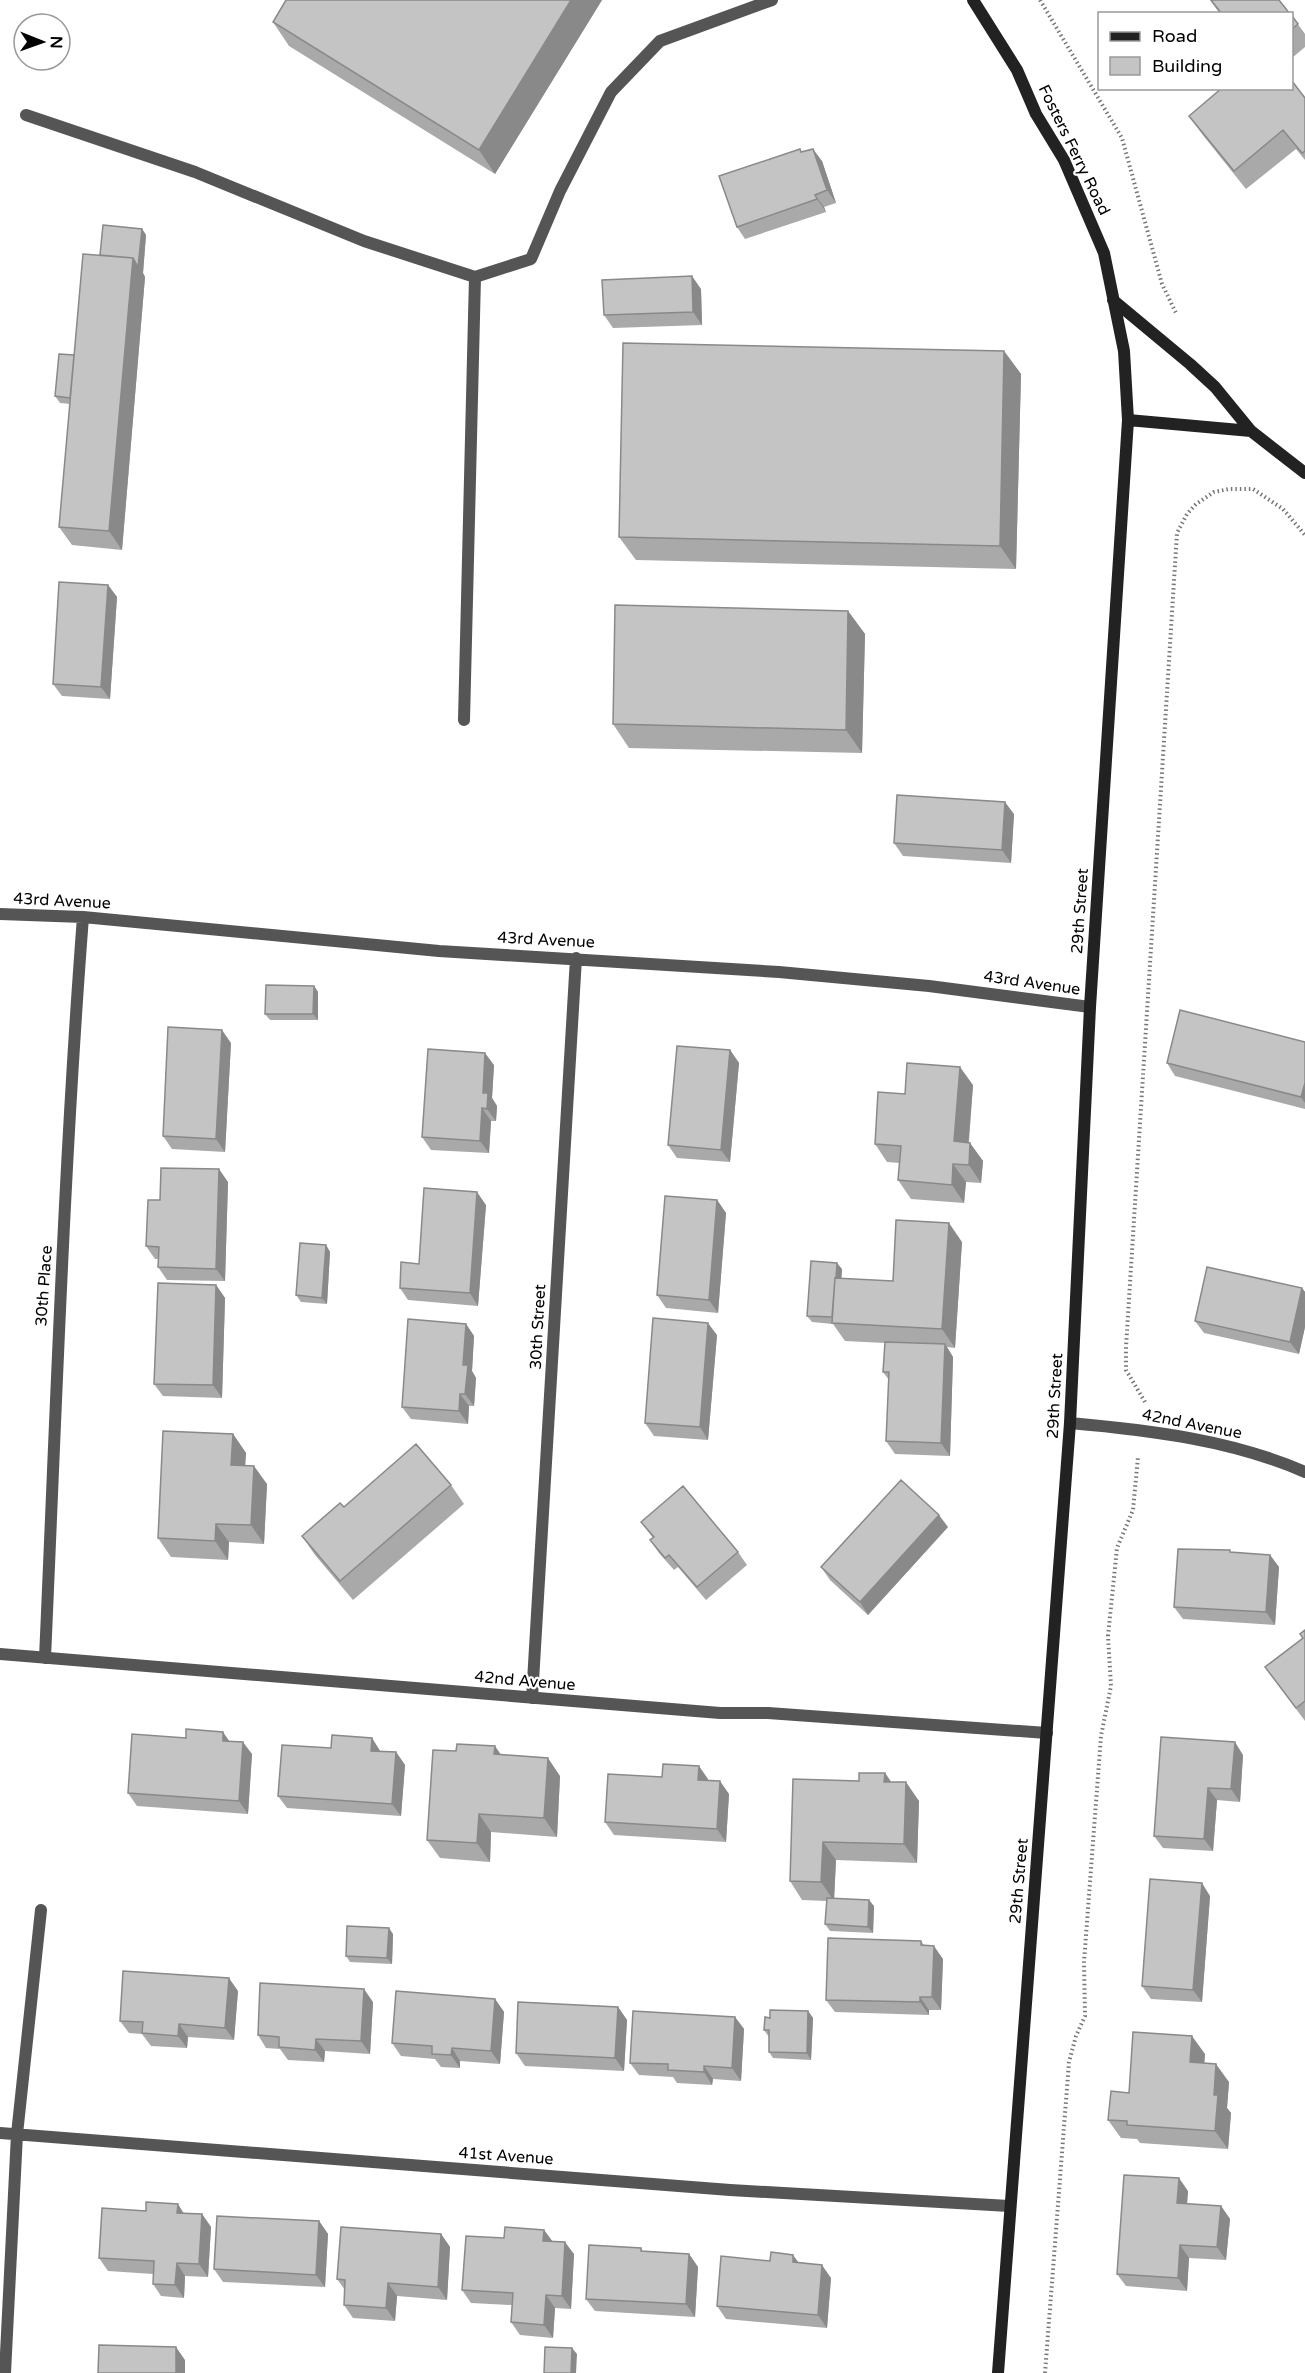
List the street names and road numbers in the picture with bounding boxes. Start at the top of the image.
street label: Fosters Ferry Road [1034,81,1114,219]
street label: 29th Street [1067,867,1093,955]
street label: 43rd Avenue [13,888,111,914]
street label: 43rd Avenue [497,927,595,953]
street label: 43rd Avenue [982,966,1082,1000]
street label: 30th Place [31,1245,57,1327]
street label: 30th Street [526,1284,550,1370]
street label: 29th Street [1043,1353,1067,1439]
street label: 42nd Avenue [1140,1405,1244,1443]
street label: 42nd Avenue [474,1667,576,1695]
street label: 29th Street [1005,1837,1033,1925]
street label: 41st Avenue [458,2143,554,2169]

